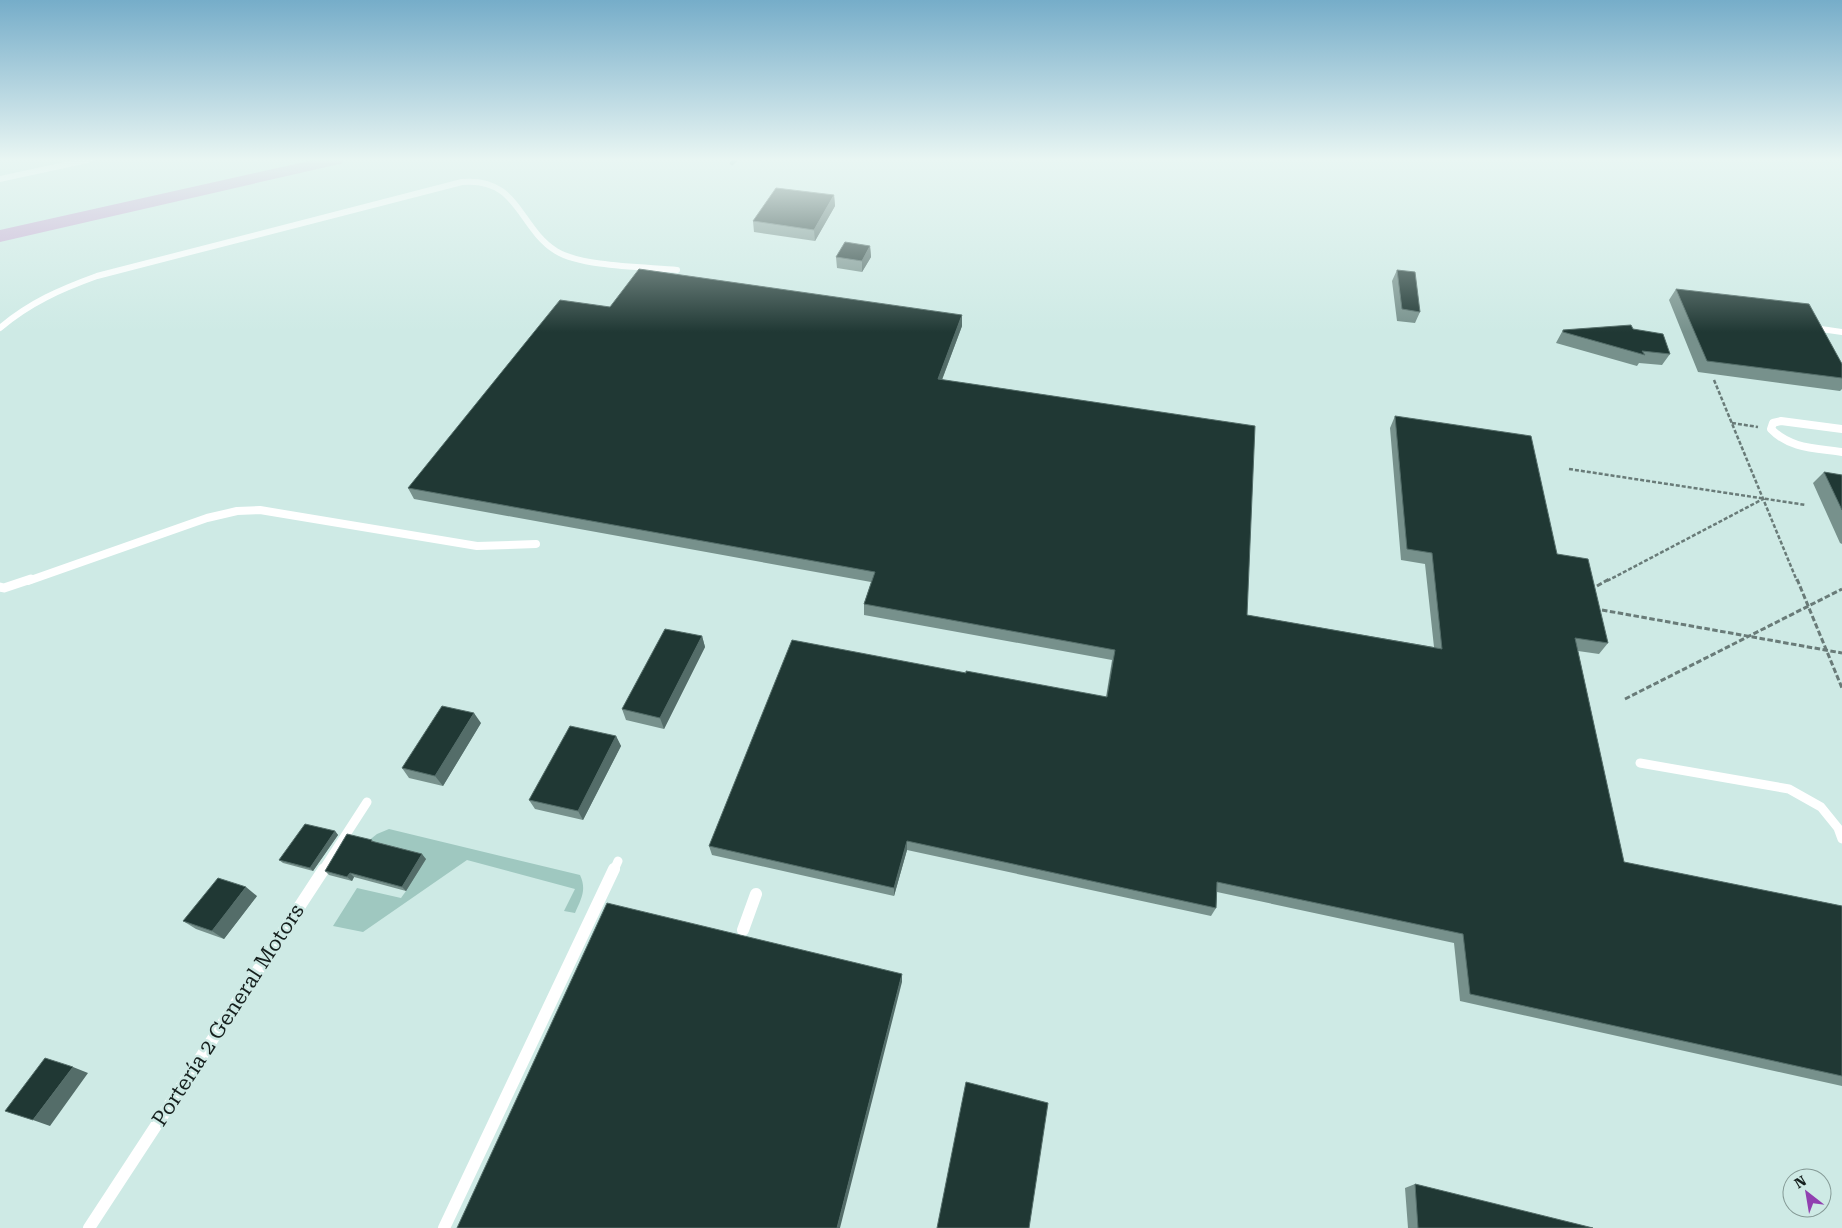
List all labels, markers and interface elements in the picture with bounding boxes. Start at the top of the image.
street label: Portería 2 General Motors [147,899,309,1131]
north arrow [1782,1168,1832,1218]
text: N [1792,1172,1809,1191]

